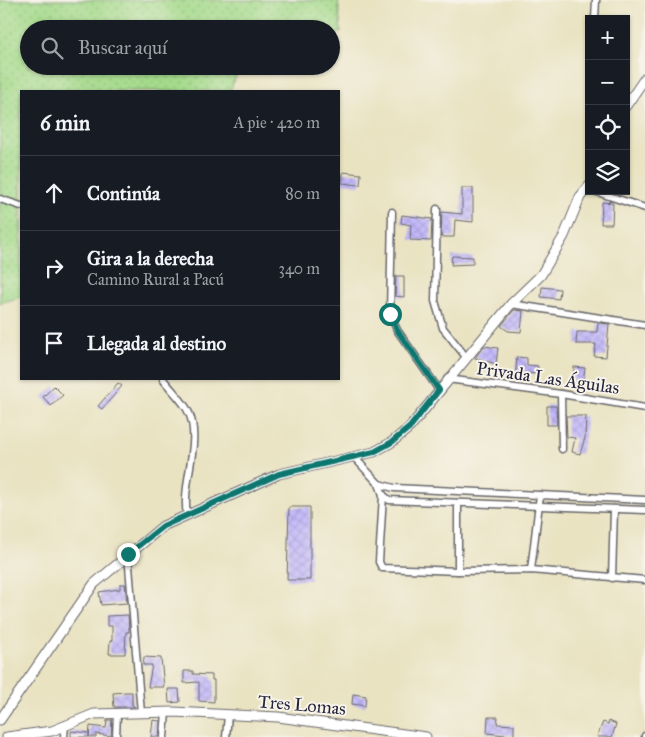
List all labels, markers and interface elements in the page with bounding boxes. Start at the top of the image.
map controls [585,15,630,195]
button: + [585,15,630,60]
search box [20,20,340,75]
icon: search [38,34,66,62]
text: Buscar aquí [78,36,167,59]
button: − [585,60,630,105]
button: locate [585,105,630,150]
text: 6 min [40,110,90,136]
text: A pie · 420 m [233,113,320,132]
button: layers [585,150,630,195]
icon: ahead [40,179,68,207]
text: Continúa [87,182,160,205]
text: 80 m [285,184,320,203]
text: Gira a la derecha [87,247,214,270]
icon: right [40,254,68,282]
text: 340 m [278,259,320,278]
text: Camino Rural a Pacú [87,270,224,289]
route start [379,303,402,326]
icon: arrive [40,329,68,357]
text: Llegada al destino [87,332,226,355]
street label: Privada Las Águilas [475,355,621,400]
route end [117,543,140,566]
street label: Tres Lomas [257,690,347,720]

